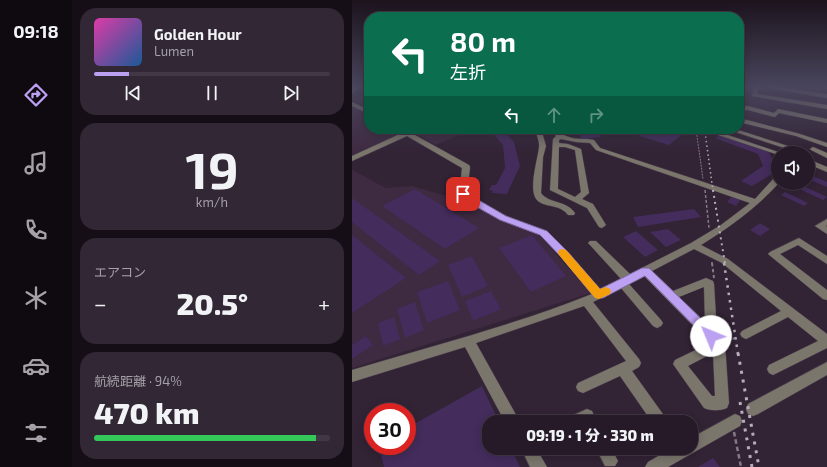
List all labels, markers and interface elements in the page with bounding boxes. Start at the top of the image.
text: 09:18 [13,20,59,42]
text: 80 m [450,24,516,58]
text: Golden Hour [154,25,242,43]
icon: left [384,28,436,80]
text: Lumen [154,43,194,59]
text: 左折 [450,61,486,83]
icon: directions [22,81,50,109]
icon: previous [122,82,144,104]
icon: pause [201,82,223,104]
icon: next [280,82,302,104]
icon: left [501,104,523,126]
icon: ahead [543,104,565,126]
icon: right [585,104,607,126]
text: 19 [185,137,239,199]
map controls [771,146,815,190]
button: sound [771,146,815,190]
icon: music [22,149,50,177]
pin [446,177,480,211]
icon: arrive [452,183,474,205]
text: km/h [196,194,228,210]
icon: phone [22,216,50,244]
text: エアコン [94,264,146,280]
icon: climate [22,284,50,312]
text: 20.5° [177,285,248,321]
text: − [94,290,107,316]
text: + [318,290,330,316]
position arrow [690,315,732,357]
icon: car [22,352,50,380]
text: 航続距離 · 94% [94,373,182,389]
text: 470 km [94,394,199,430]
speed limit sign: 30 [364,403,416,455]
icon: filters [22,419,50,447]
text: 09:19 · 1 分 · 330 m [526,426,654,444]

